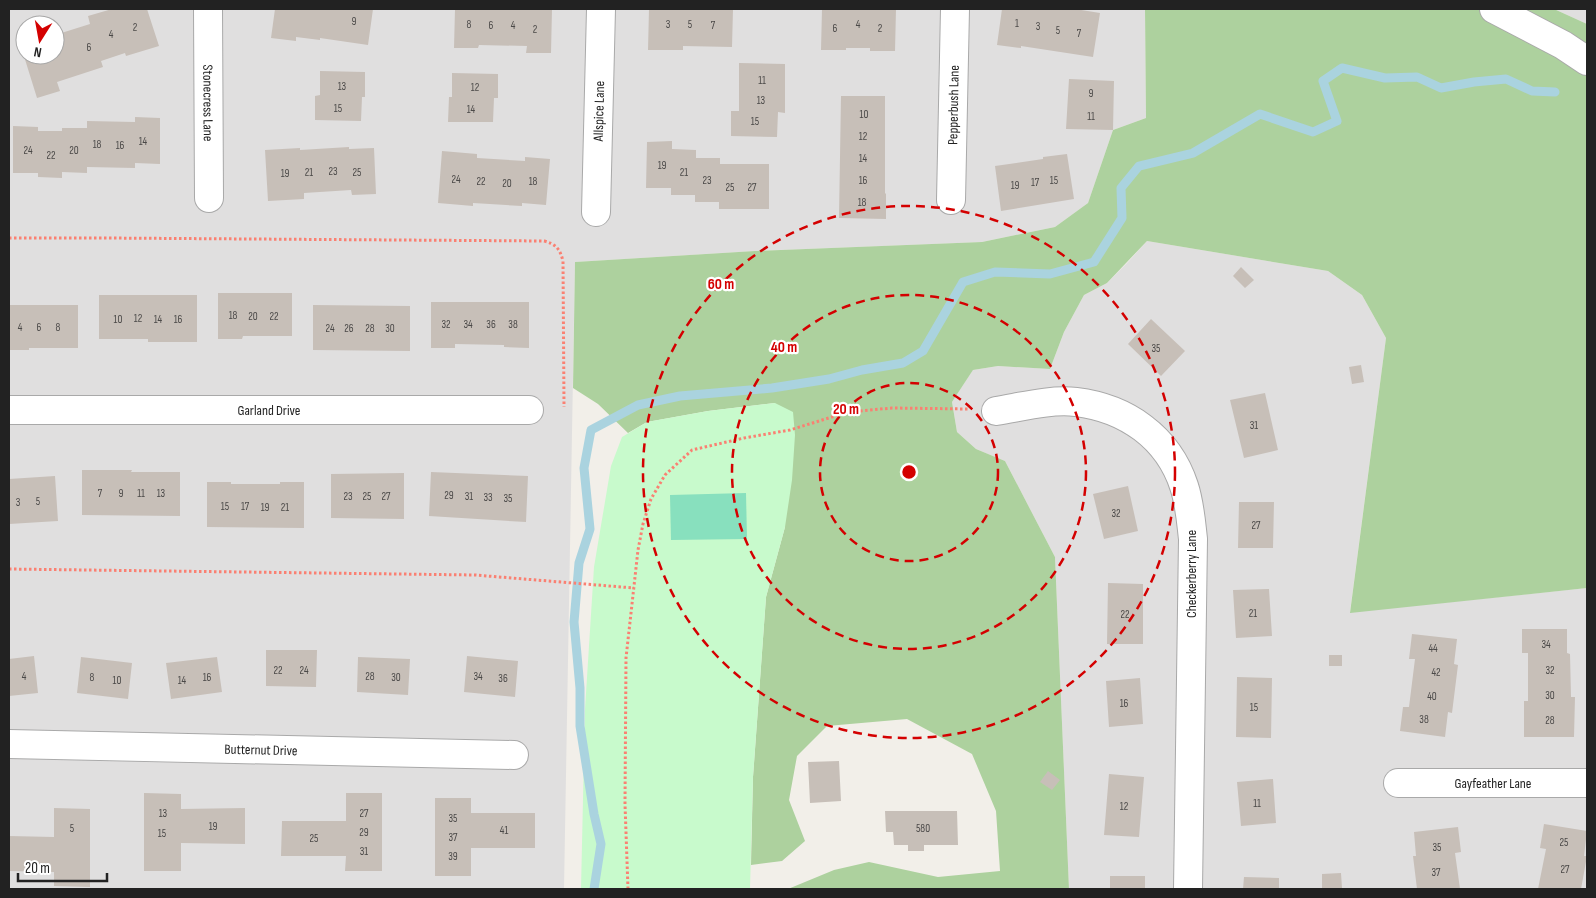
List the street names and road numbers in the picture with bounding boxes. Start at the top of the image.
street label: Stonecress Lane [199,64,217,142]
street label: Pepperbush Lane [944,65,963,145]
street label: Allspice Lane [590,81,608,142]
street label: Garland Drive [238,402,300,419]
street label: Checkerberry Lane [1183,530,1200,618]
street label: Butternut Drive [224,741,298,759]
street label: Gayfeather Lane [1455,775,1531,792]

